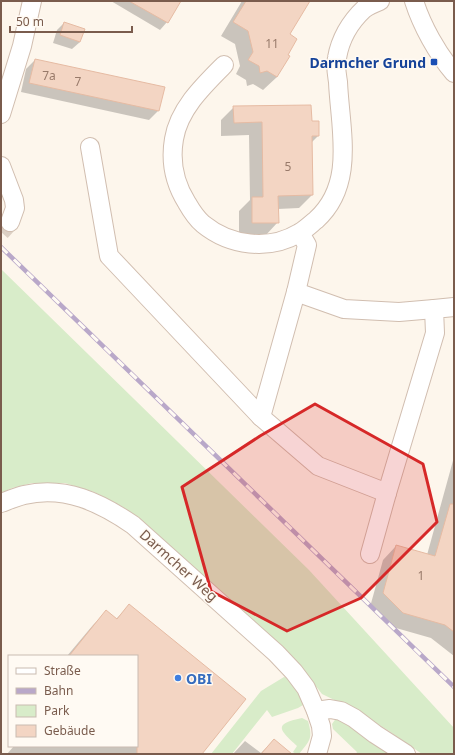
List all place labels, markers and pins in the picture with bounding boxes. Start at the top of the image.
place label: Darmcher Grund [309,53,426,72]
marker: Darmcher Grund [429,57,439,67]
place label: OBI [186,669,212,688]
marker: OBI [173,673,183,683]

